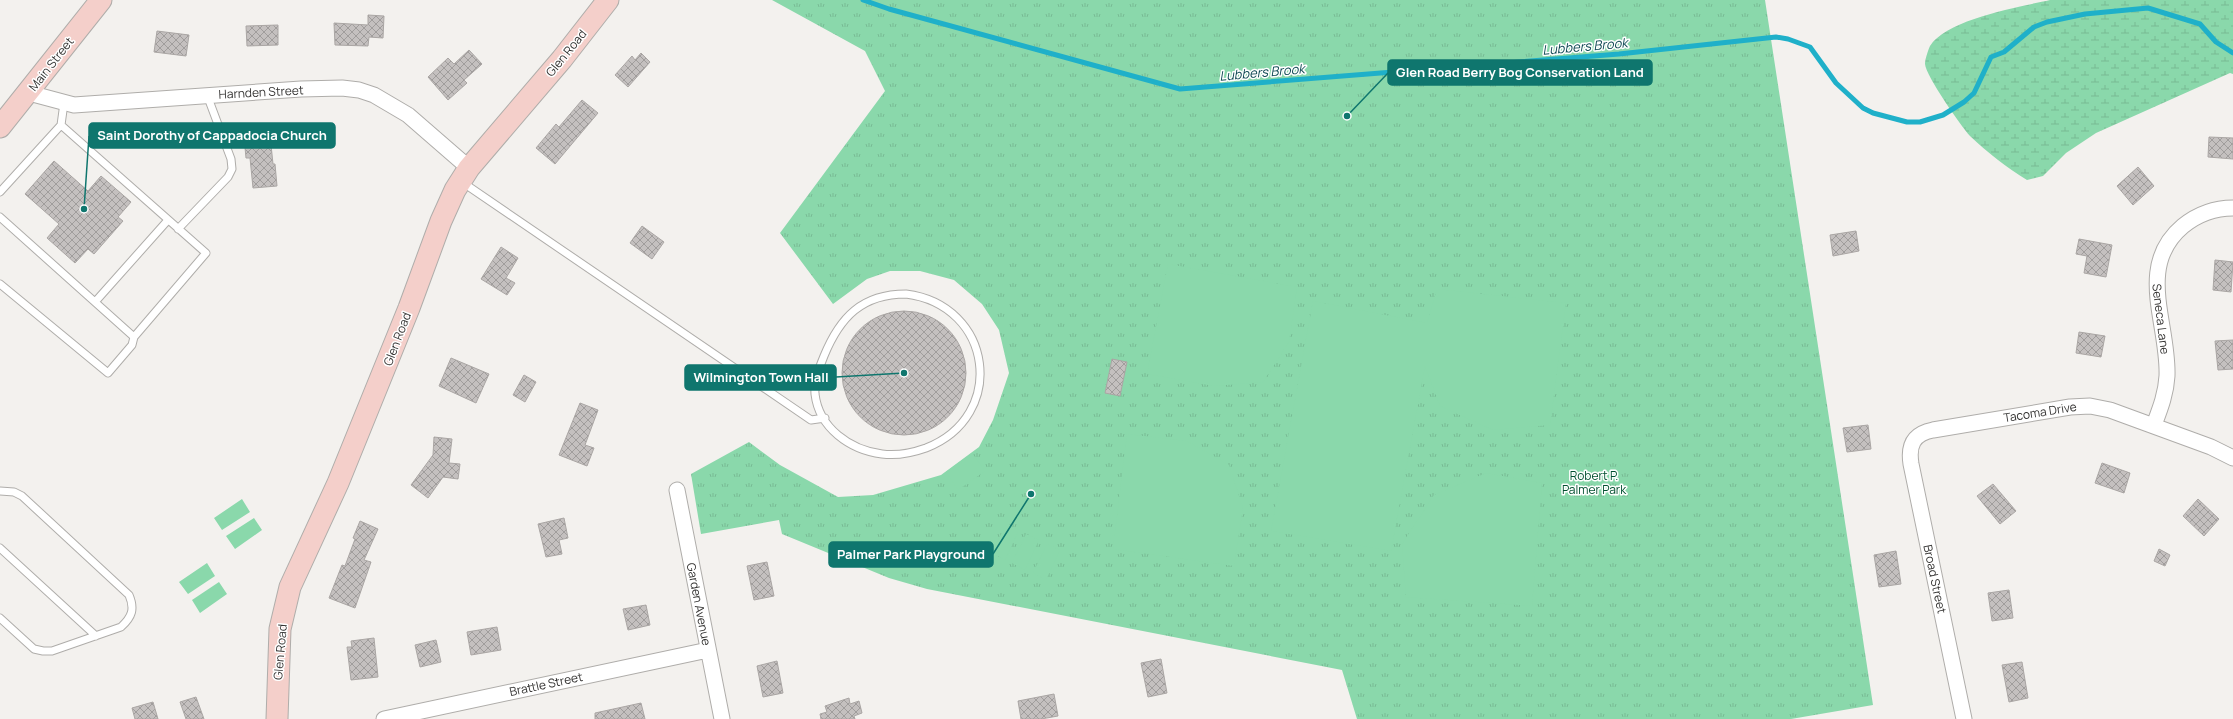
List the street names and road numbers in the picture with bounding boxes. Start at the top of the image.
street label: Glen Road [542,26,590,80]
street label: Main Street [24,33,78,95]
street label: Harnden Street [218,81,304,103]
street label: Seneca Lane [2148,283,2174,355]
street label: Glen Road [379,310,415,368]
street label: Tacoma Drive [2002,398,2078,426]
street label: Broad Street [1919,543,1951,615]
street label: Garden Avenue [683,561,715,647]
street label: Glen Road [269,623,291,681]
street label: Brattle Street [508,668,584,700]

